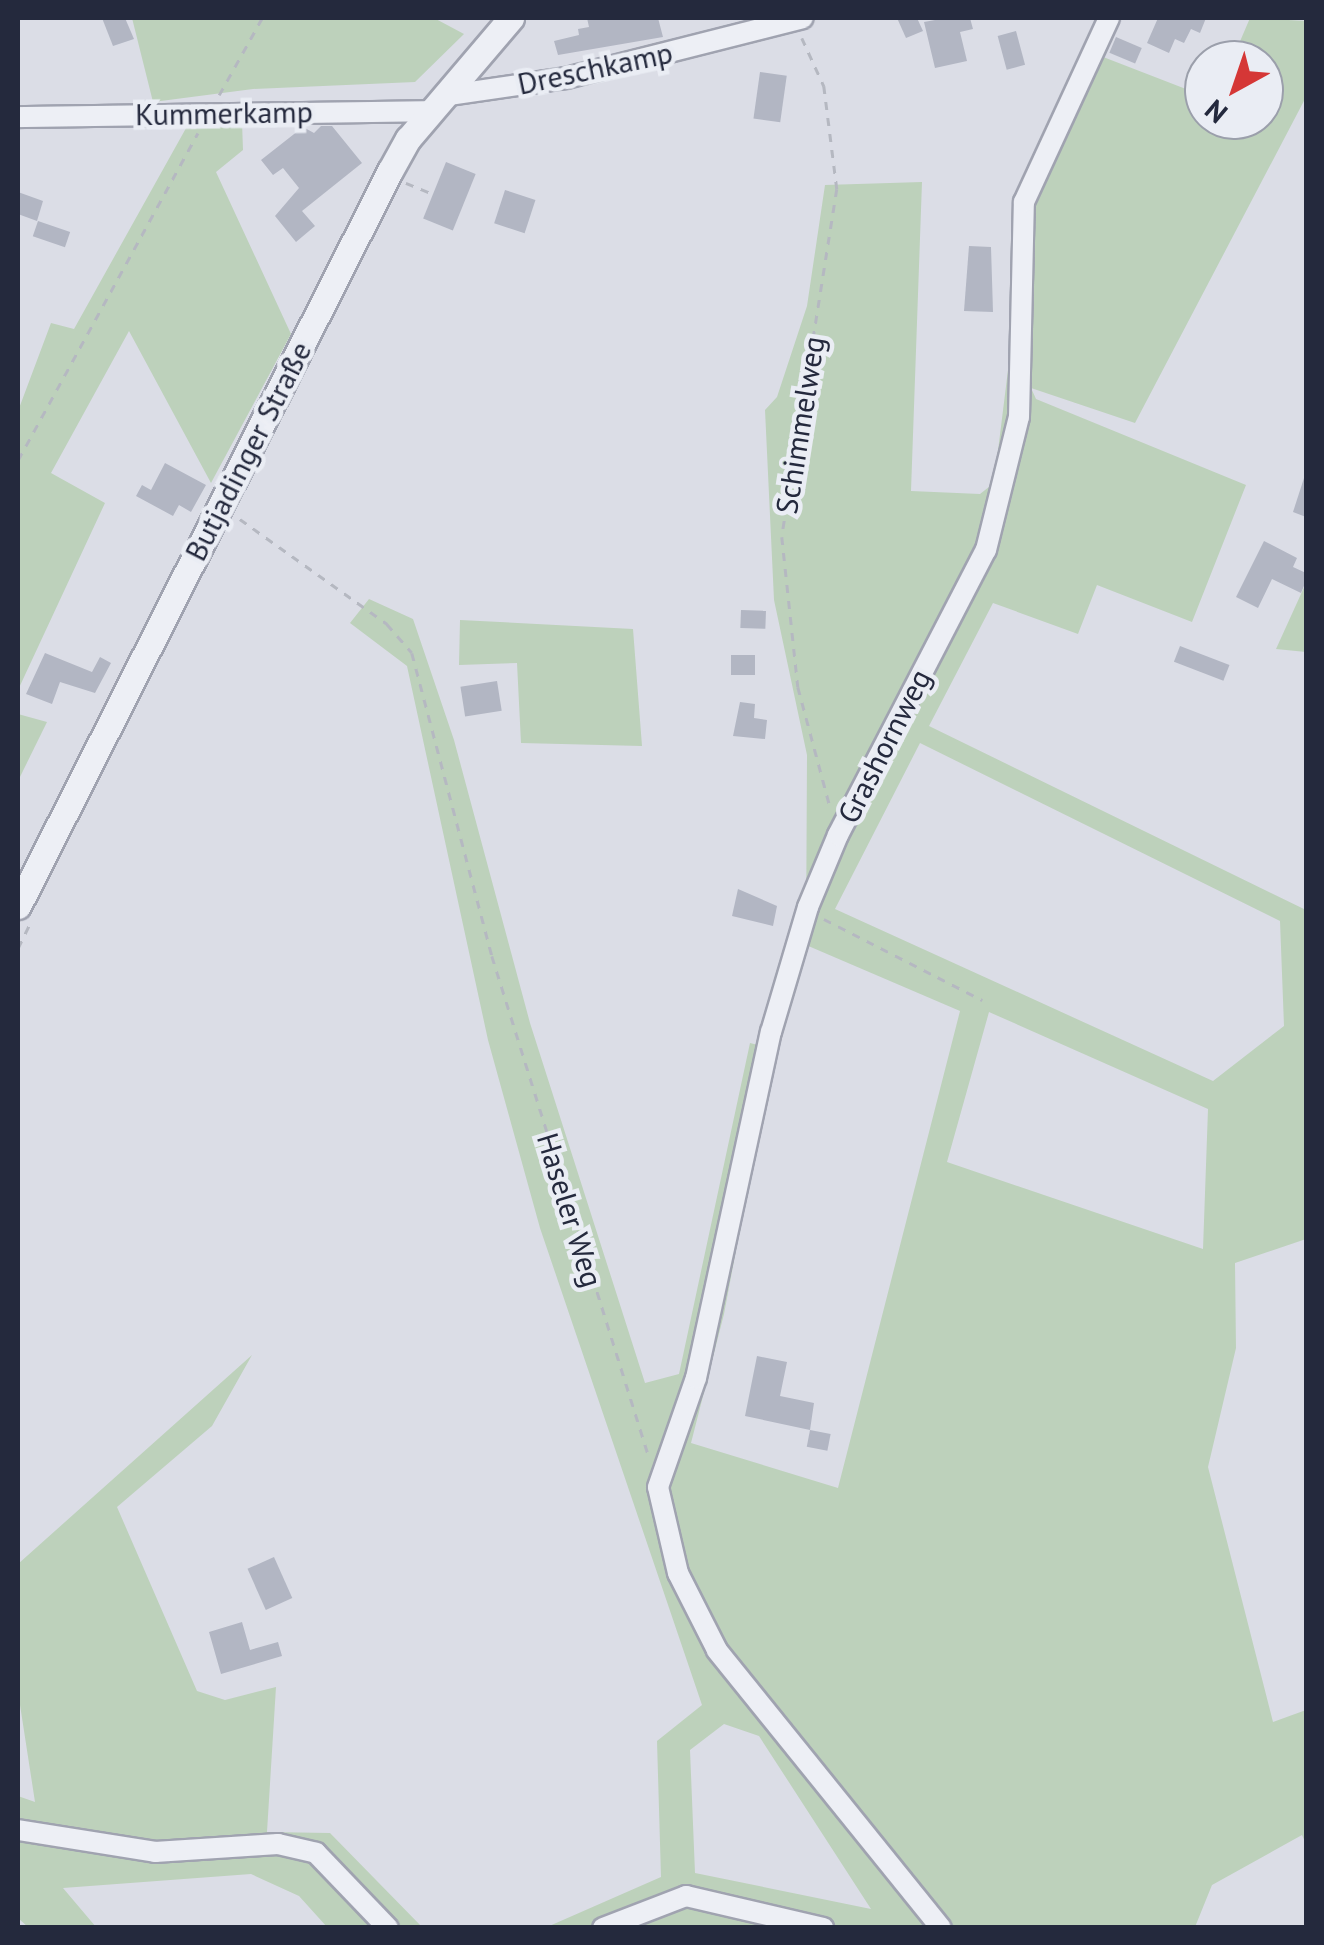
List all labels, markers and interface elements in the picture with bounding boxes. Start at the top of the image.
street label: Dreschkamp [514,34,676,102]
north arrow [1184,40,1284,140]
text: N [1197,92,1235,132]
street label: Kummerkamp [135,93,313,133]
street label: Schimmelweg [768,334,832,516]
street label: Butjadinger Straße [177,335,319,567]
street label: Grashornweg [830,663,938,829]
street label: Haseler Weg [529,1128,611,1292]

